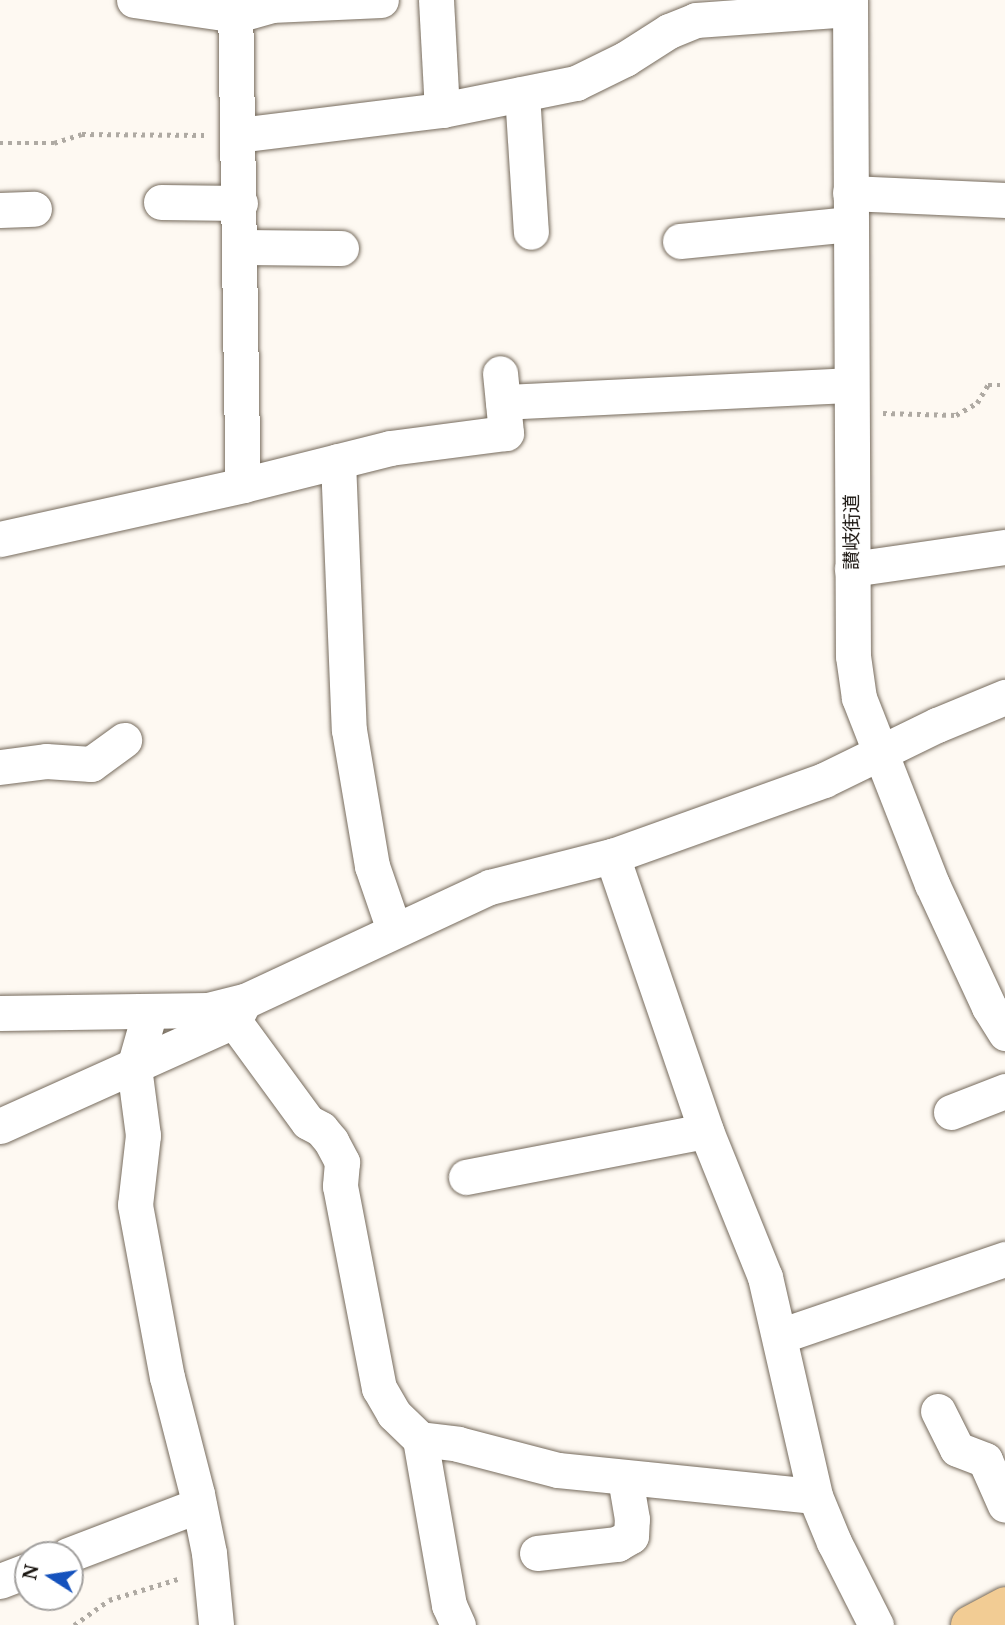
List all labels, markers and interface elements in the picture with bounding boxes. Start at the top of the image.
street label: 讃岐街道 [841,494,863,570]
north arrow [14,1541,84,1611]
text: N [16,1562,45,1582]

